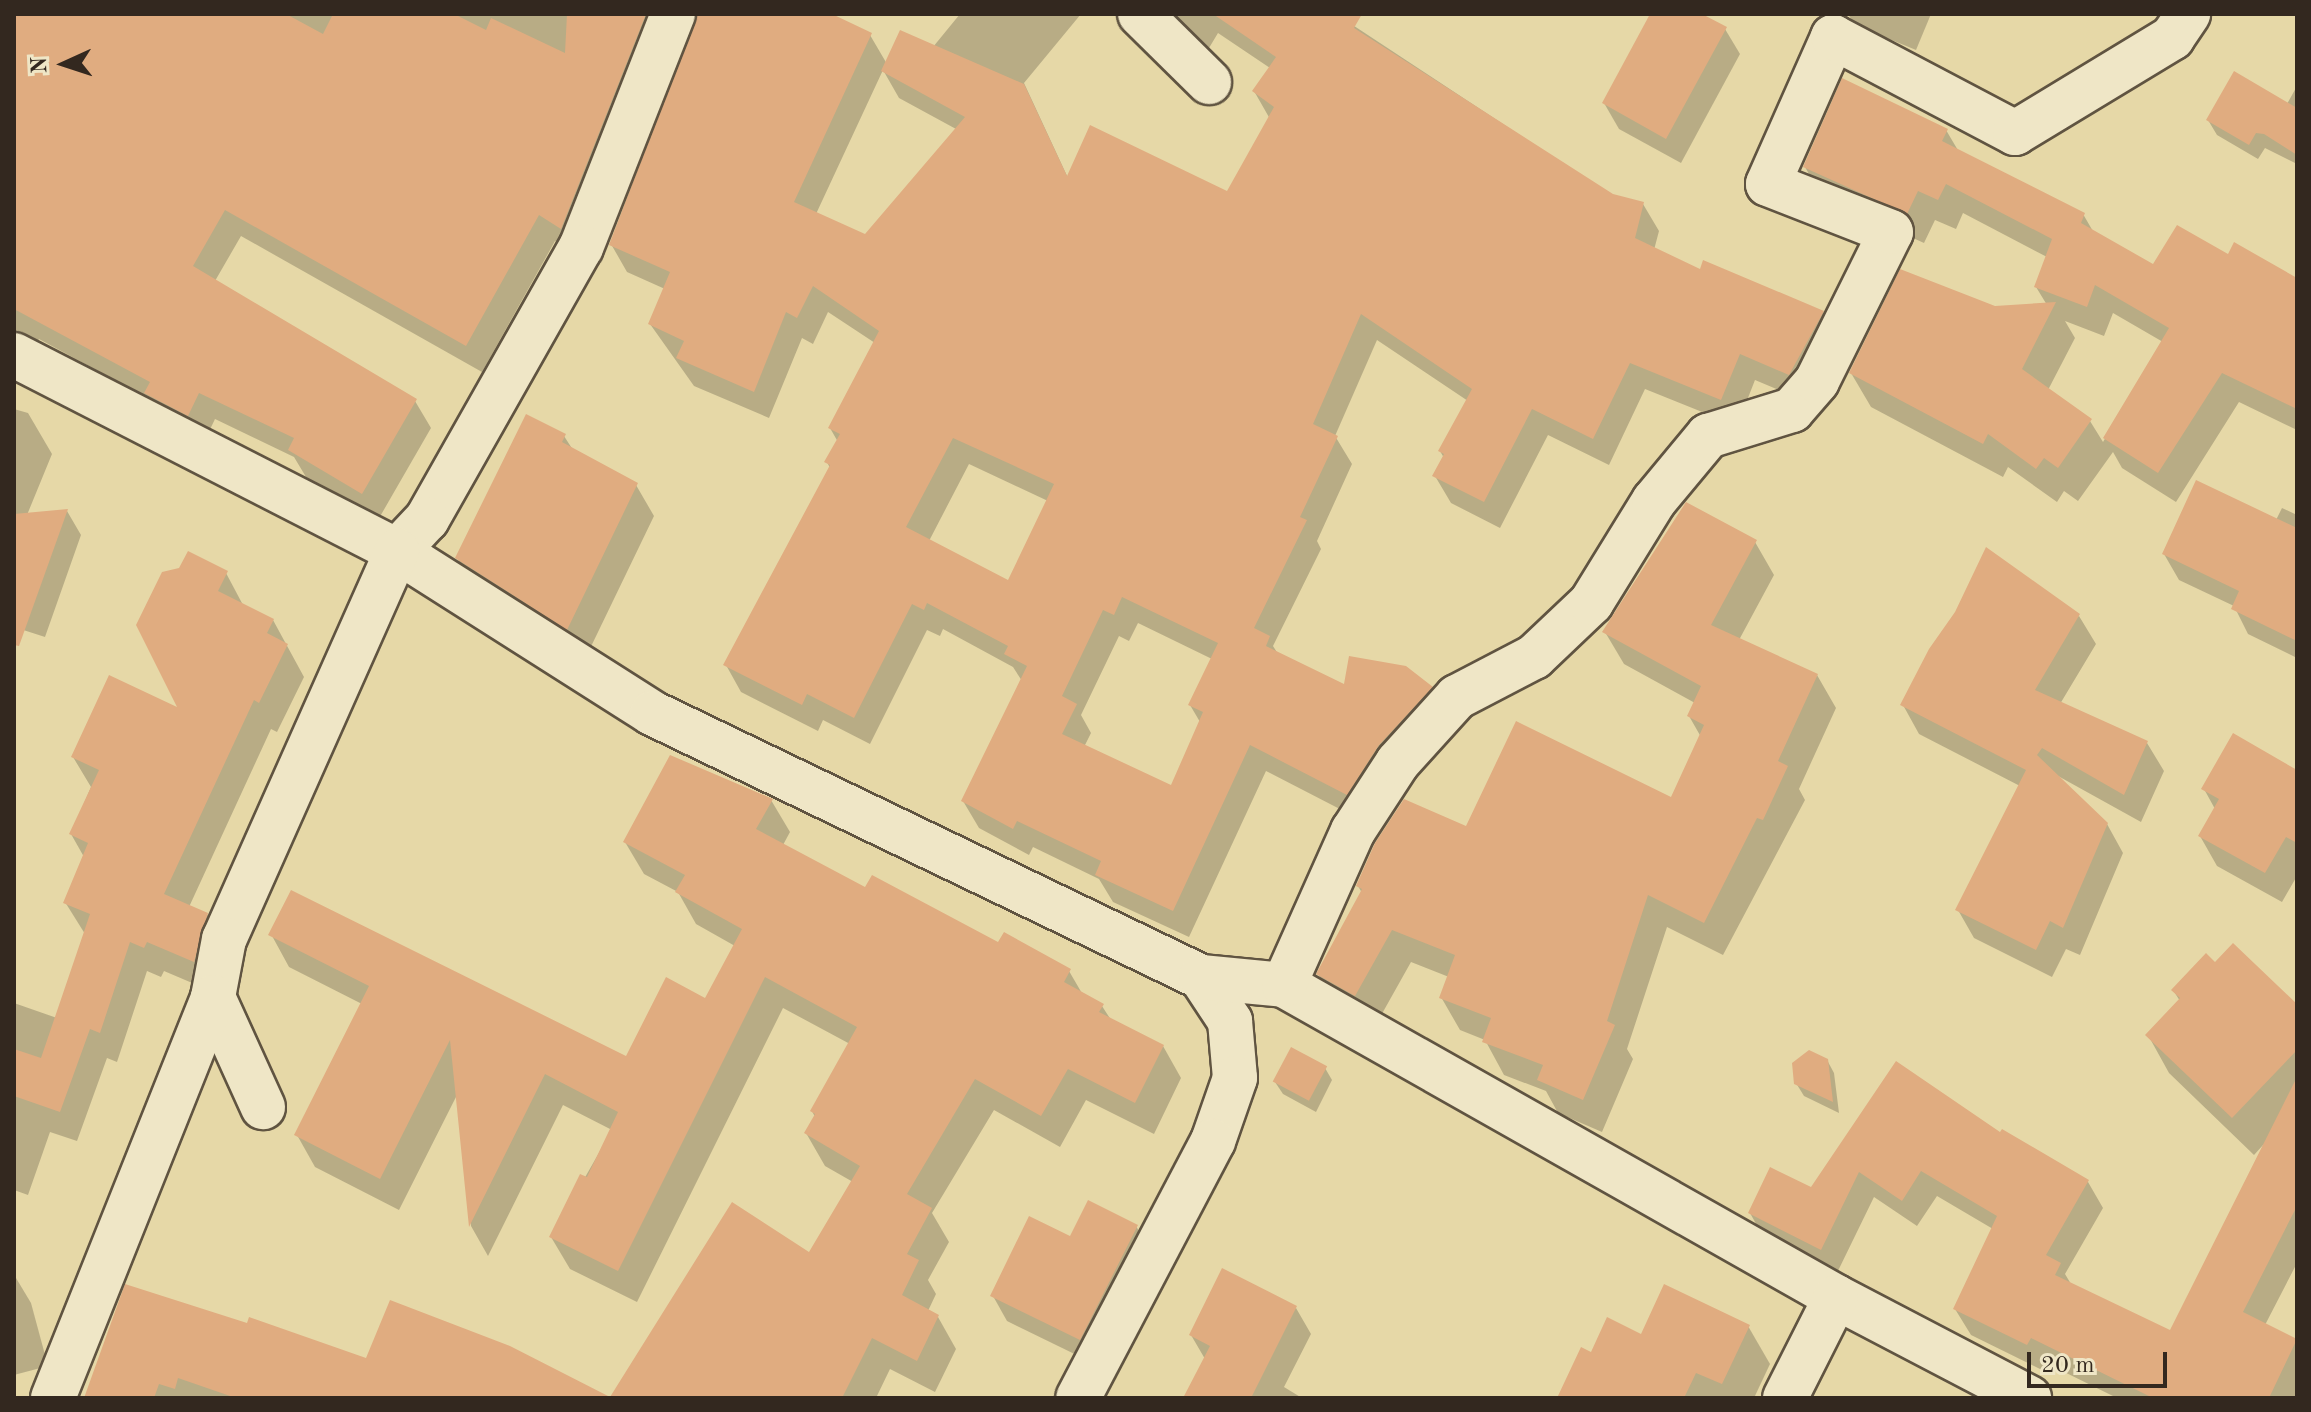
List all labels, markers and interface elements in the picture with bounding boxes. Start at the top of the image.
north arrow [24,24,104,104]
text: N [29,56,51,74]
scale bar [2031,1336,2171,1386]
text: 20 m [2041,1354,2095,1378]

